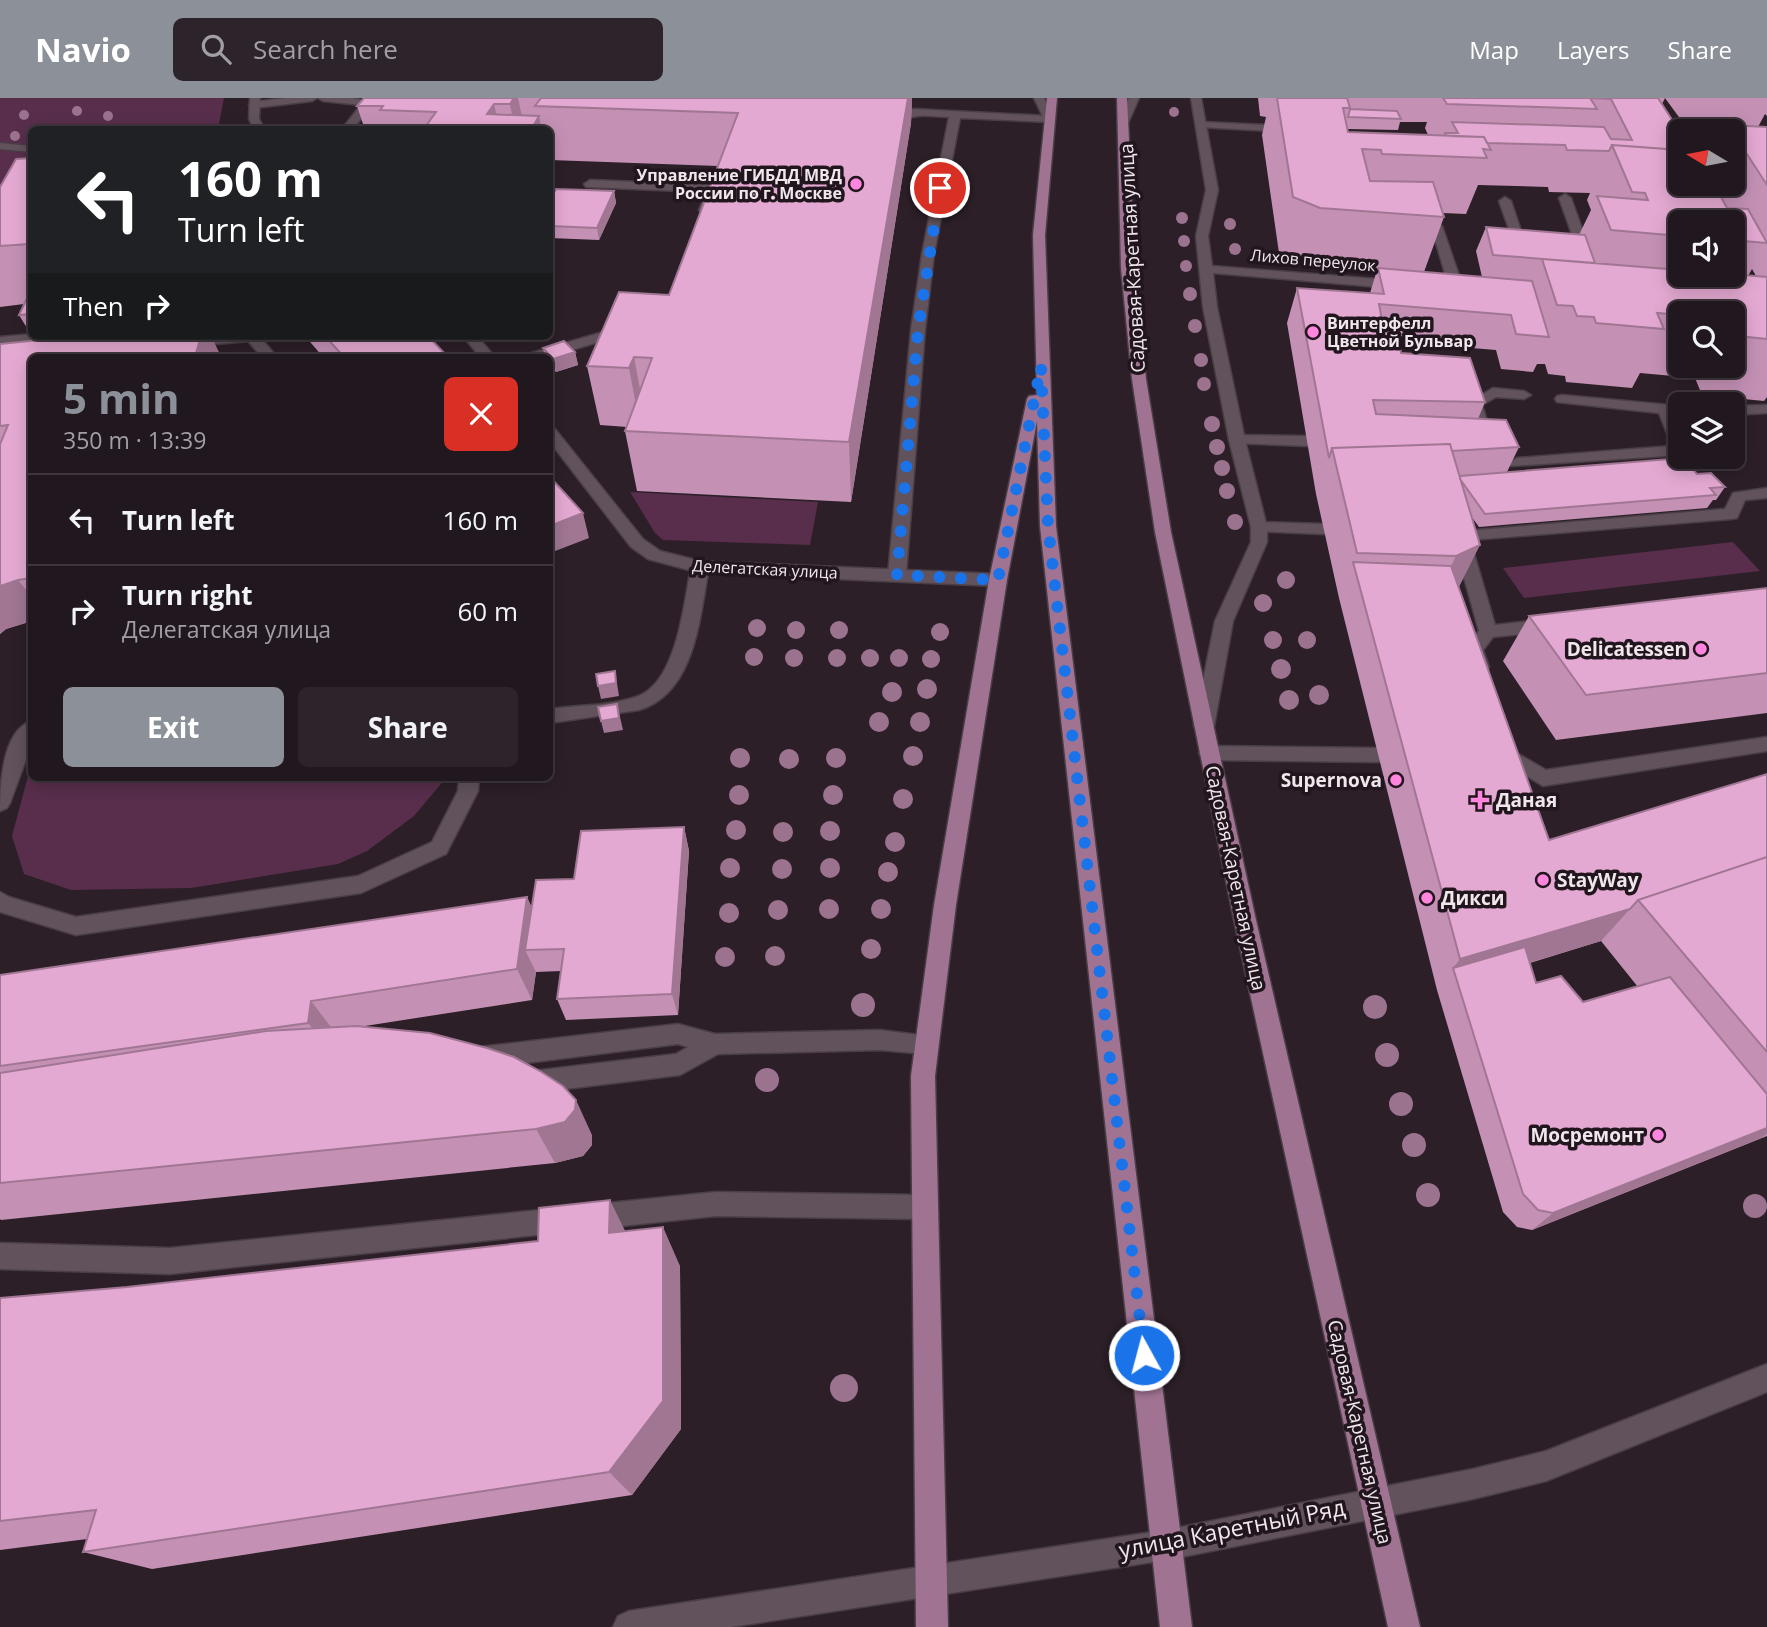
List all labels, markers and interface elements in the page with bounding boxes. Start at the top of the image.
search box [173,18,663,81]
text: Navio [35,27,131,72]
icon: search [197,30,235,68]
text: Search here [253,31,398,67]
text: Map [1469,33,1519,66]
text: Layers [1557,33,1630,66]
text: Share [1668,33,1732,66]
north arrow [1668,119,1745,196]
map controls [1668,119,1745,469]
street label: Садовая-Каретная улица [1113,143,1151,373]
text: 160 m [178,145,323,211]
icon: left [63,154,154,245]
pin [910,158,970,218]
place label: Управление ГИБДД МВД России по г. Москве [637,164,842,204]
icon: arrive [921,169,959,207]
marker: Управление ГИБДД МВД России по г. Москве [848,176,864,192]
text: Turn left [178,208,304,251]
button: sound [1668,210,1745,287]
street label: Лихов переулок [1250,244,1377,276]
icon: right [138,287,176,325]
text: Then [63,288,124,324]
button: search [1668,301,1745,378]
place label: Винтерфелл Цветной Бульвар [1327,312,1473,352]
marker: Винтерфелл Цветной Бульвар [1305,324,1321,340]
text: 5 min [63,369,180,426]
button: close [444,377,518,451]
button: layers [1668,392,1745,469]
text: 350 m · 13:39 [63,424,206,456]
icon: left [63,501,101,539]
text: Turn left [122,502,234,538]
text: 160 m [443,502,518,538]
street label: Делегатская улица [692,554,838,584]
text: Turn right [122,577,253,613]
icon: right [63,592,101,630]
text: 60 m [457,593,518,629]
text: Делегатская улица [122,613,331,645]
place label: Delicatessen [1567,636,1687,662]
marker: Delicatessen [1693,641,1709,657]
button: Exit [63,687,284,767]
button: Share [298,687,518,767]
street label: Садовая-Каретная улица [1199,763,1273,993]
place label: Supernova [1281,767,1382,793]
marker: Supernova [1388,772,1404,788]
place label: Даная [1496,787,1557,813]
marker: Даная [1470,790,1490,810]
place label: StayWay [1557,867,1639,893]
marker: StayWay [1535,872,1551,888]
place label: Дикси [1441,885,1504,911]
marker: Дикси [1419,890,1435,906]
place label: Мосремонт [1530,1122,1644,1148]
marker: Мосремонт [1650,1127,1666,1143]
street label: Садовая-Каретная улица [1322,1317,1398,1547]
position arrow [1107,1318,1181,1392]
street label: улица Каретный Ряд [1116,1490,1348,1566]

